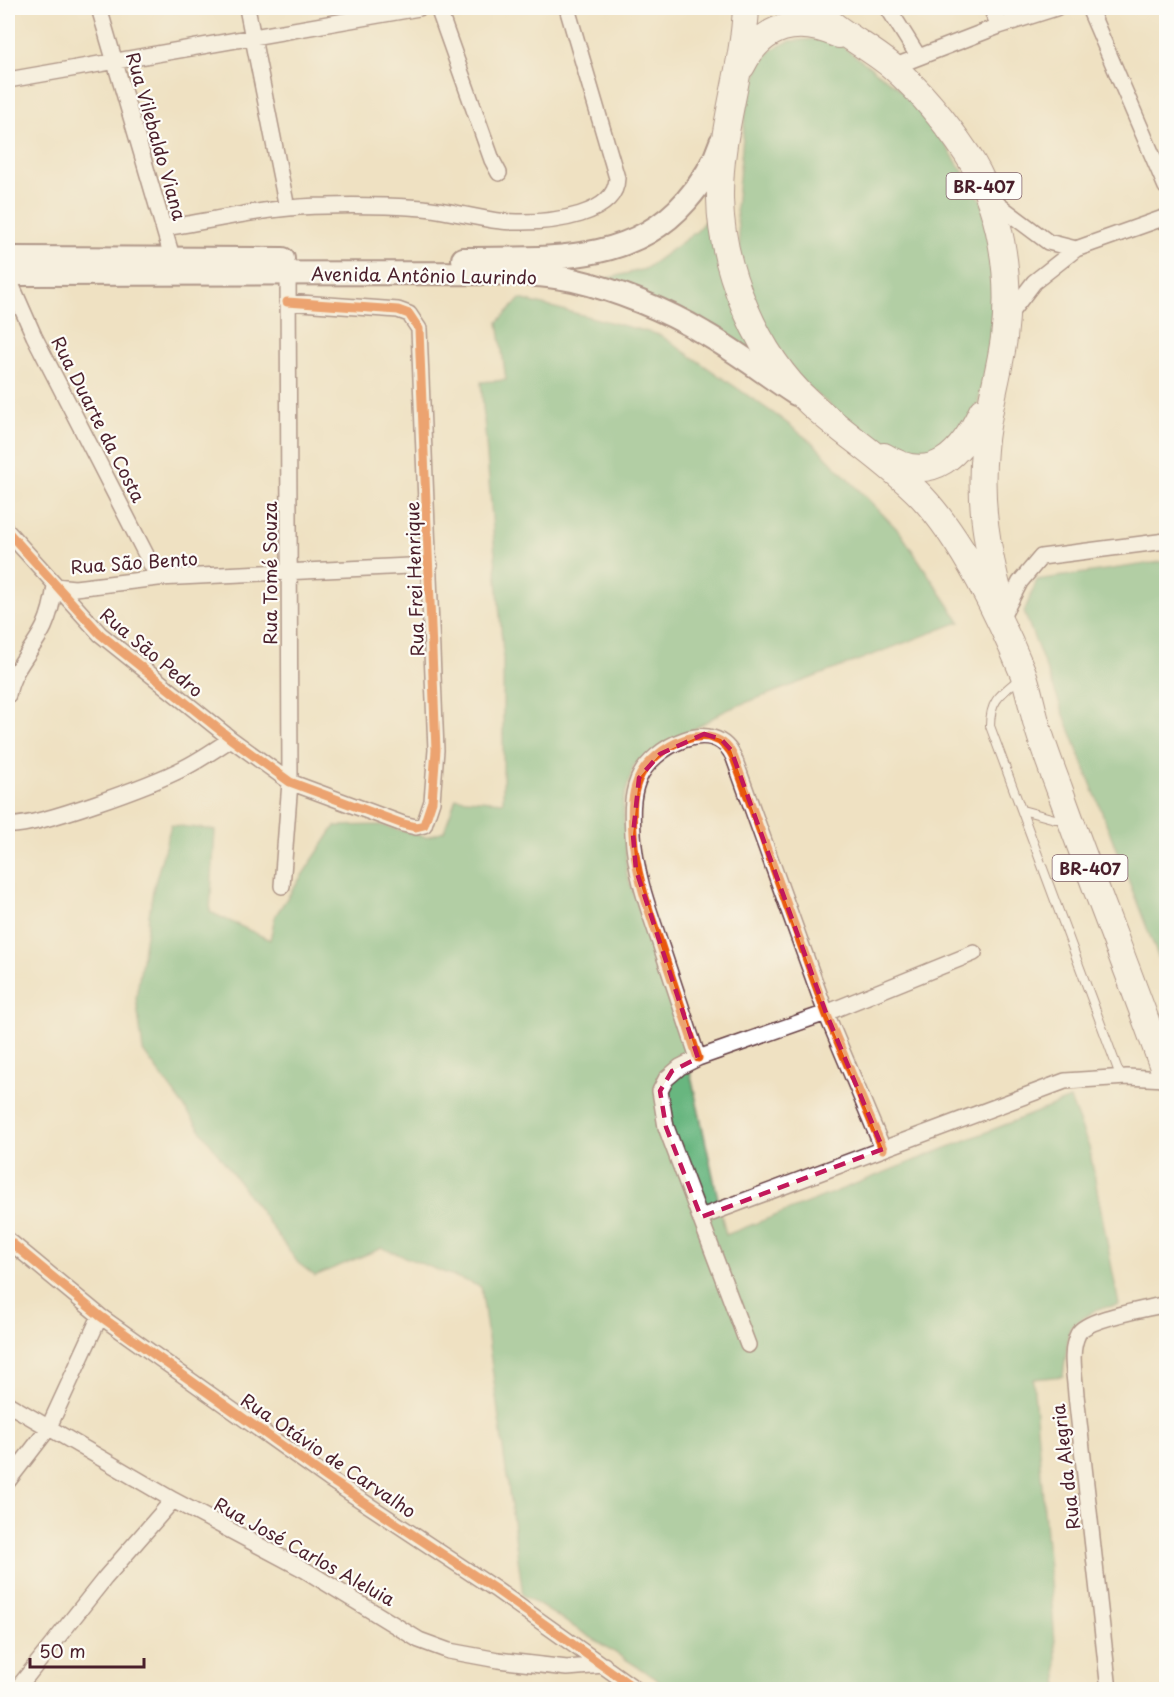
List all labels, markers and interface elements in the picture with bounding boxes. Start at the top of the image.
street label: Rua Vilebaldo Viana [120,49,194,224]
road number: BR-407 [946,173,1022,199]
street label: Avenida Antônio Laurindo [311,260,537,290]
street label: Rua Duarte da Costa [45,331,153,508]
street label: Rua Tomé Souza [256,500,283,645]
street label: Rua Frei Henrique [398,501,430,657]
street label: Rua São Bento [69,544,199,580]
street label: Rua São Pedro [95,601,209,703]
road number: BR-407 [1052,855,1128,881]
street label: Rua Otávio de Carvalho [236,1386,422,1524]
street label: Rua da Alegria [1044,1403,1086,1531]
street label: Rua José Carlos Aleluia [210,1490,400,1612]
scale bar [30,1631,144,1669]
text: 50 m [39,1637,86,1664]

